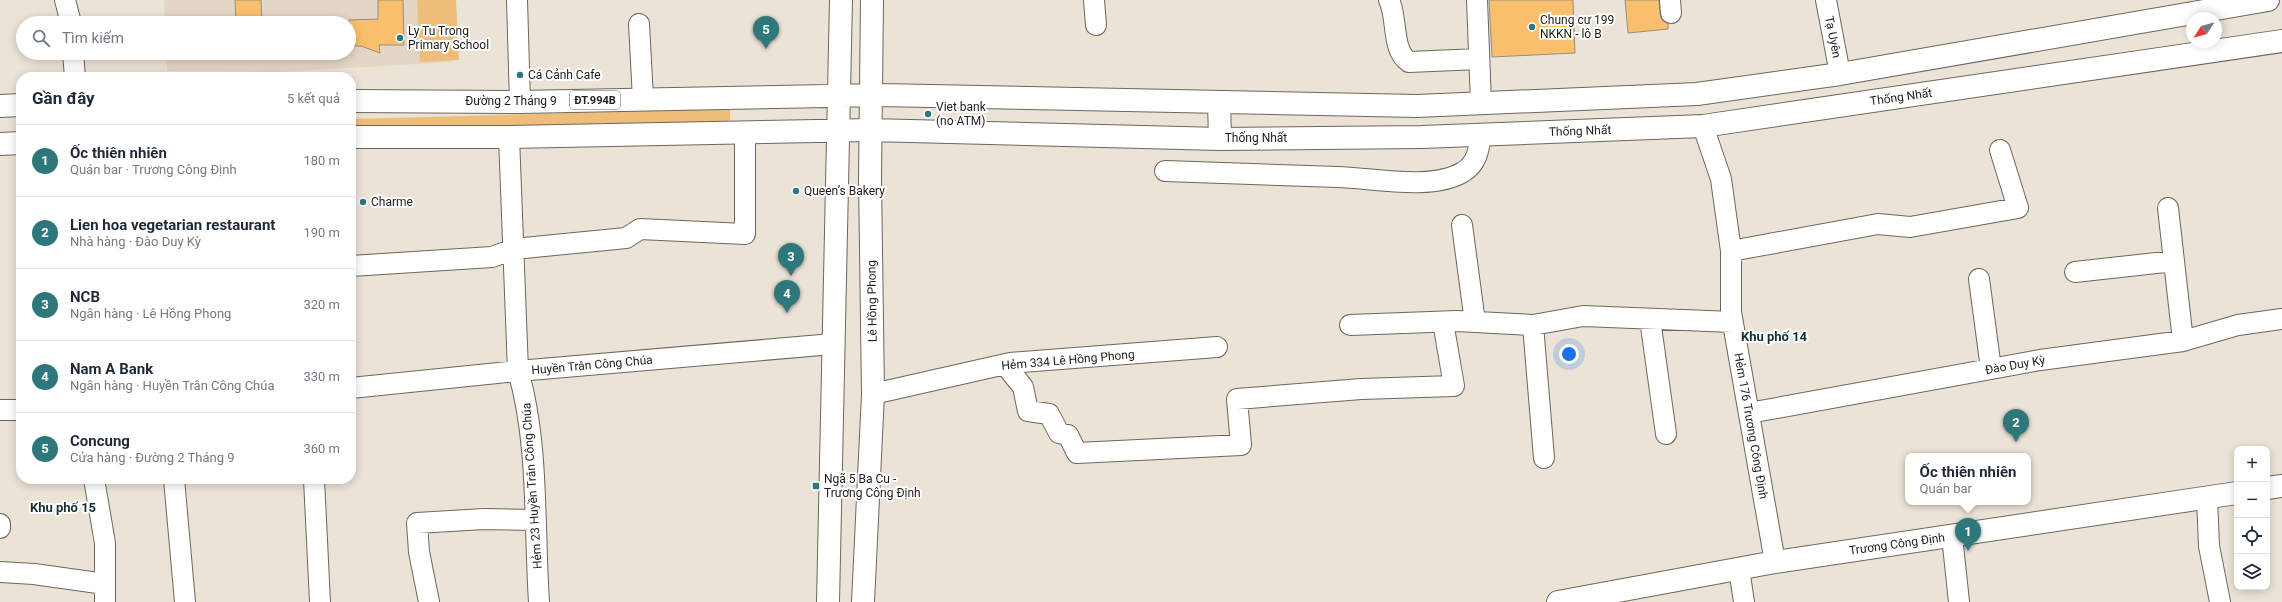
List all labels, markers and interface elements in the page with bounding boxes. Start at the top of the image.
north arrow [2186,12,2222,48]
place label: Chung cư 199 NKKN - lô B [1540,13,1614,41]
street label: Tạ Uyên [1822,15,1844,59]
search box [16,16,356,60]
pin: 5 [753,16,779,49]
marker: Chung cư 199 NKKN - lô B [1527,22,1537,32]
place label: Ly Tu Trong Primary School [408,24,489,52]
icon: search [30,27,52,49]
text: Tìm kiếm [62,29,124,47]
marker: Ly Tu Trong Primary School [395,33,405,43]
place label: Cá Cảnh Cafe [528,68,601,82]
marker: Cá Cảnh Cafe [515,70,525,80]
street label: Thống Nhất [1869,86,1933,108]
text: Gần đây [32,88,95,108]
text: 5 kết quả [287,91,340,106]
road number: ĐT.994B [570,91,620,109]
street label: Đường 2 Tháng 9 [465,94,557,108]
place label: Viet bank (no ATM) [936,100,987,128]
marker: Viet bank (no ATM) [923,109,933,119]
street label: Thống Nhất [1548,123,1612,139]
street label: Thống Nhất [1225,131,1287,145]
text: Ốc thiên nhiên [70,144,167,162]
text: 1 [41,153,49,168]
text: 180 m [303,153,340,168]
text: Quán bar · Trương Công Định [70,162,237,177]
place label: Queen’s Bakery [804,184,885,198]
marker: Queen’s Bakery [791,186,801,196]
place label: Charme [371,195,413,209]
marker: Charme [358,197,368,207]
text: Lien hoa vegetarian restaurant [70,216,275,234]
text: 2 [41,225,49,240]
text: 190 m [303,225,340,240]
text: Nhà hàng · Đào Duy Kỳ [70,234,201,249]
pin: 3 [778,243,804,276]
street label: Lê Hồng Phong [864,260,880,342]
pin: 4 [774,280,800,313]
text: NCB [70,288,100,306]
text: 3 [41,297,49,312]
text: 320 m [303,297,340,312]
text: Ngân hàng · Lê Hồng Phong [70,306,231,321]
district label: Khu phố 14 [1741,329,1808,344]
your location [1559,344,1579,364]
street label: Hẻm 334 Lê Hồng Phong [1001,347,1135,373]
street label: Hẻm 176 Trương Công Định [1731,352,1771,500]
street label: Huyền Trân Công Chúa [531,353,653,377]
street label: Đào Duy Kỳ [1984,353,2046,377]
text: Nam A Bank [70,360,153,378]
text: 4 [41,369,49,384]
text: 330 m [303,369,340,384]
text: Ngân hàng · Huyền Trân Công Chúa [70,378,275,393]
street label: Hẻm 23 Huyền Trân Công Chúa [519,402,545,570]
pin: 2 [2003,409,2029,442]
text: Concung [70,432,130,450]
text: 5 [41,441,49,456]
text: 360 m [303,441,340,456]
map controls [2234,446,2270,590]
button: + [2234,446,2270,482]
text: Cửa hàng · Đường 2 Tháng 9 [70,450,235,465]
popup [1905,453,2031,505]
text: Ốc thiên nhiên [1920,463,2016,481]
place label: Ngã 5 Ba Cu - Trương Công Định [824,472,921,500]
marker: Ngã 5 Ba Cu - Trương Công Định [811,481,821,491]
text: Quán bar [1920,481,1972,496]
button: − [2234,482,2270,518]
district label: Khu phố 15 [30,500,96,515]
pin: 1 [1955,518,1981,551]
button: locate [2234,518,2270,554]
street label: Trương Công Định [1848,530,1946,558]
button: layers [2234,554,2270,590]

